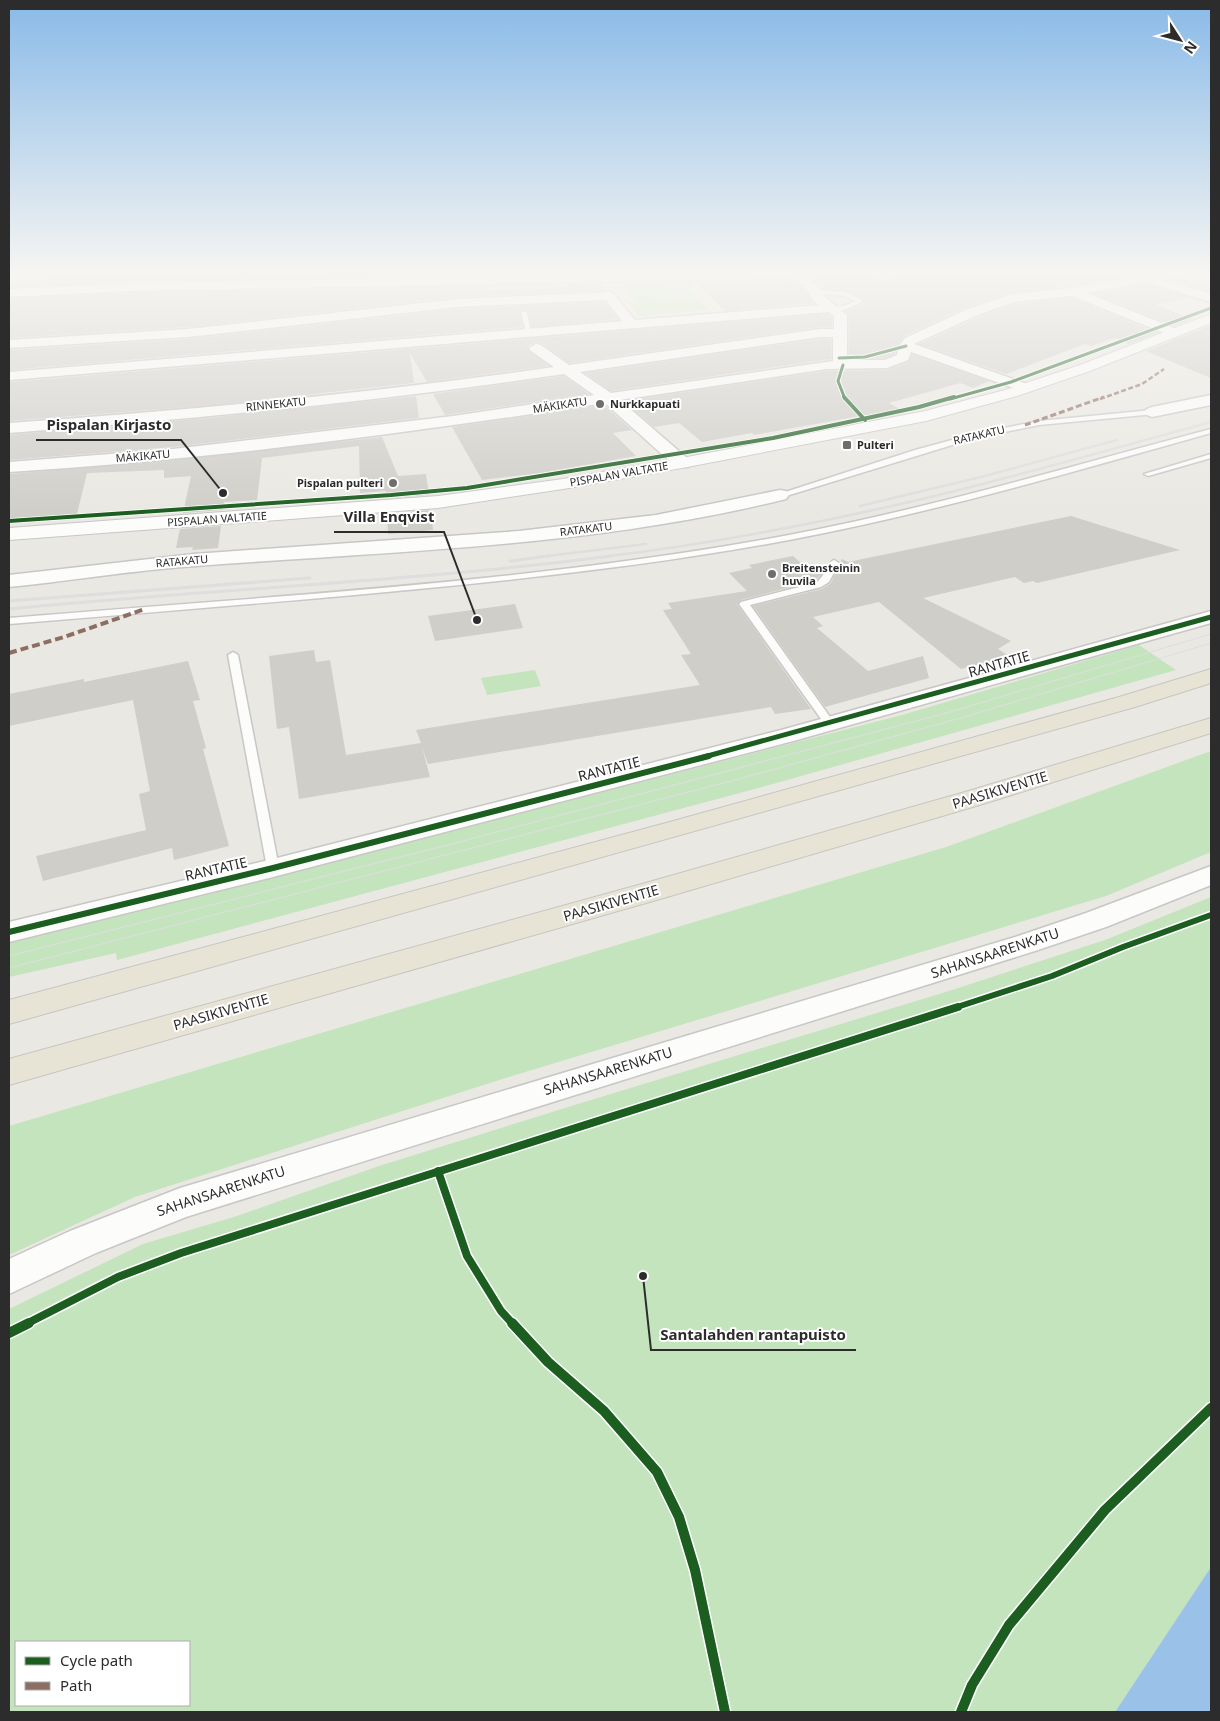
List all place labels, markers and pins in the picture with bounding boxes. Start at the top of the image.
place label: Nurkkapuati [610,396,680,411]
marker: Nurkkapuati [594,398,606,410]
callout: Pispalan Kirjasto [36,410,181,440]
place label: Pulteri [857,437,894,452]
marker: Pulteri [841,439,853,451]
place label: Pispalan pulteri [297,475,383,490]
marker: Pispalan pulteri [387,477,399,489]
callout: Villa Enqvist [334,502,444,532]
place label: Breitensteinin huvila [782,560,860,588]
marker: Breitensteinin huvila [766,568,778,580]
callout: Santalahden rantapuisto [651,1320,856,1350]

